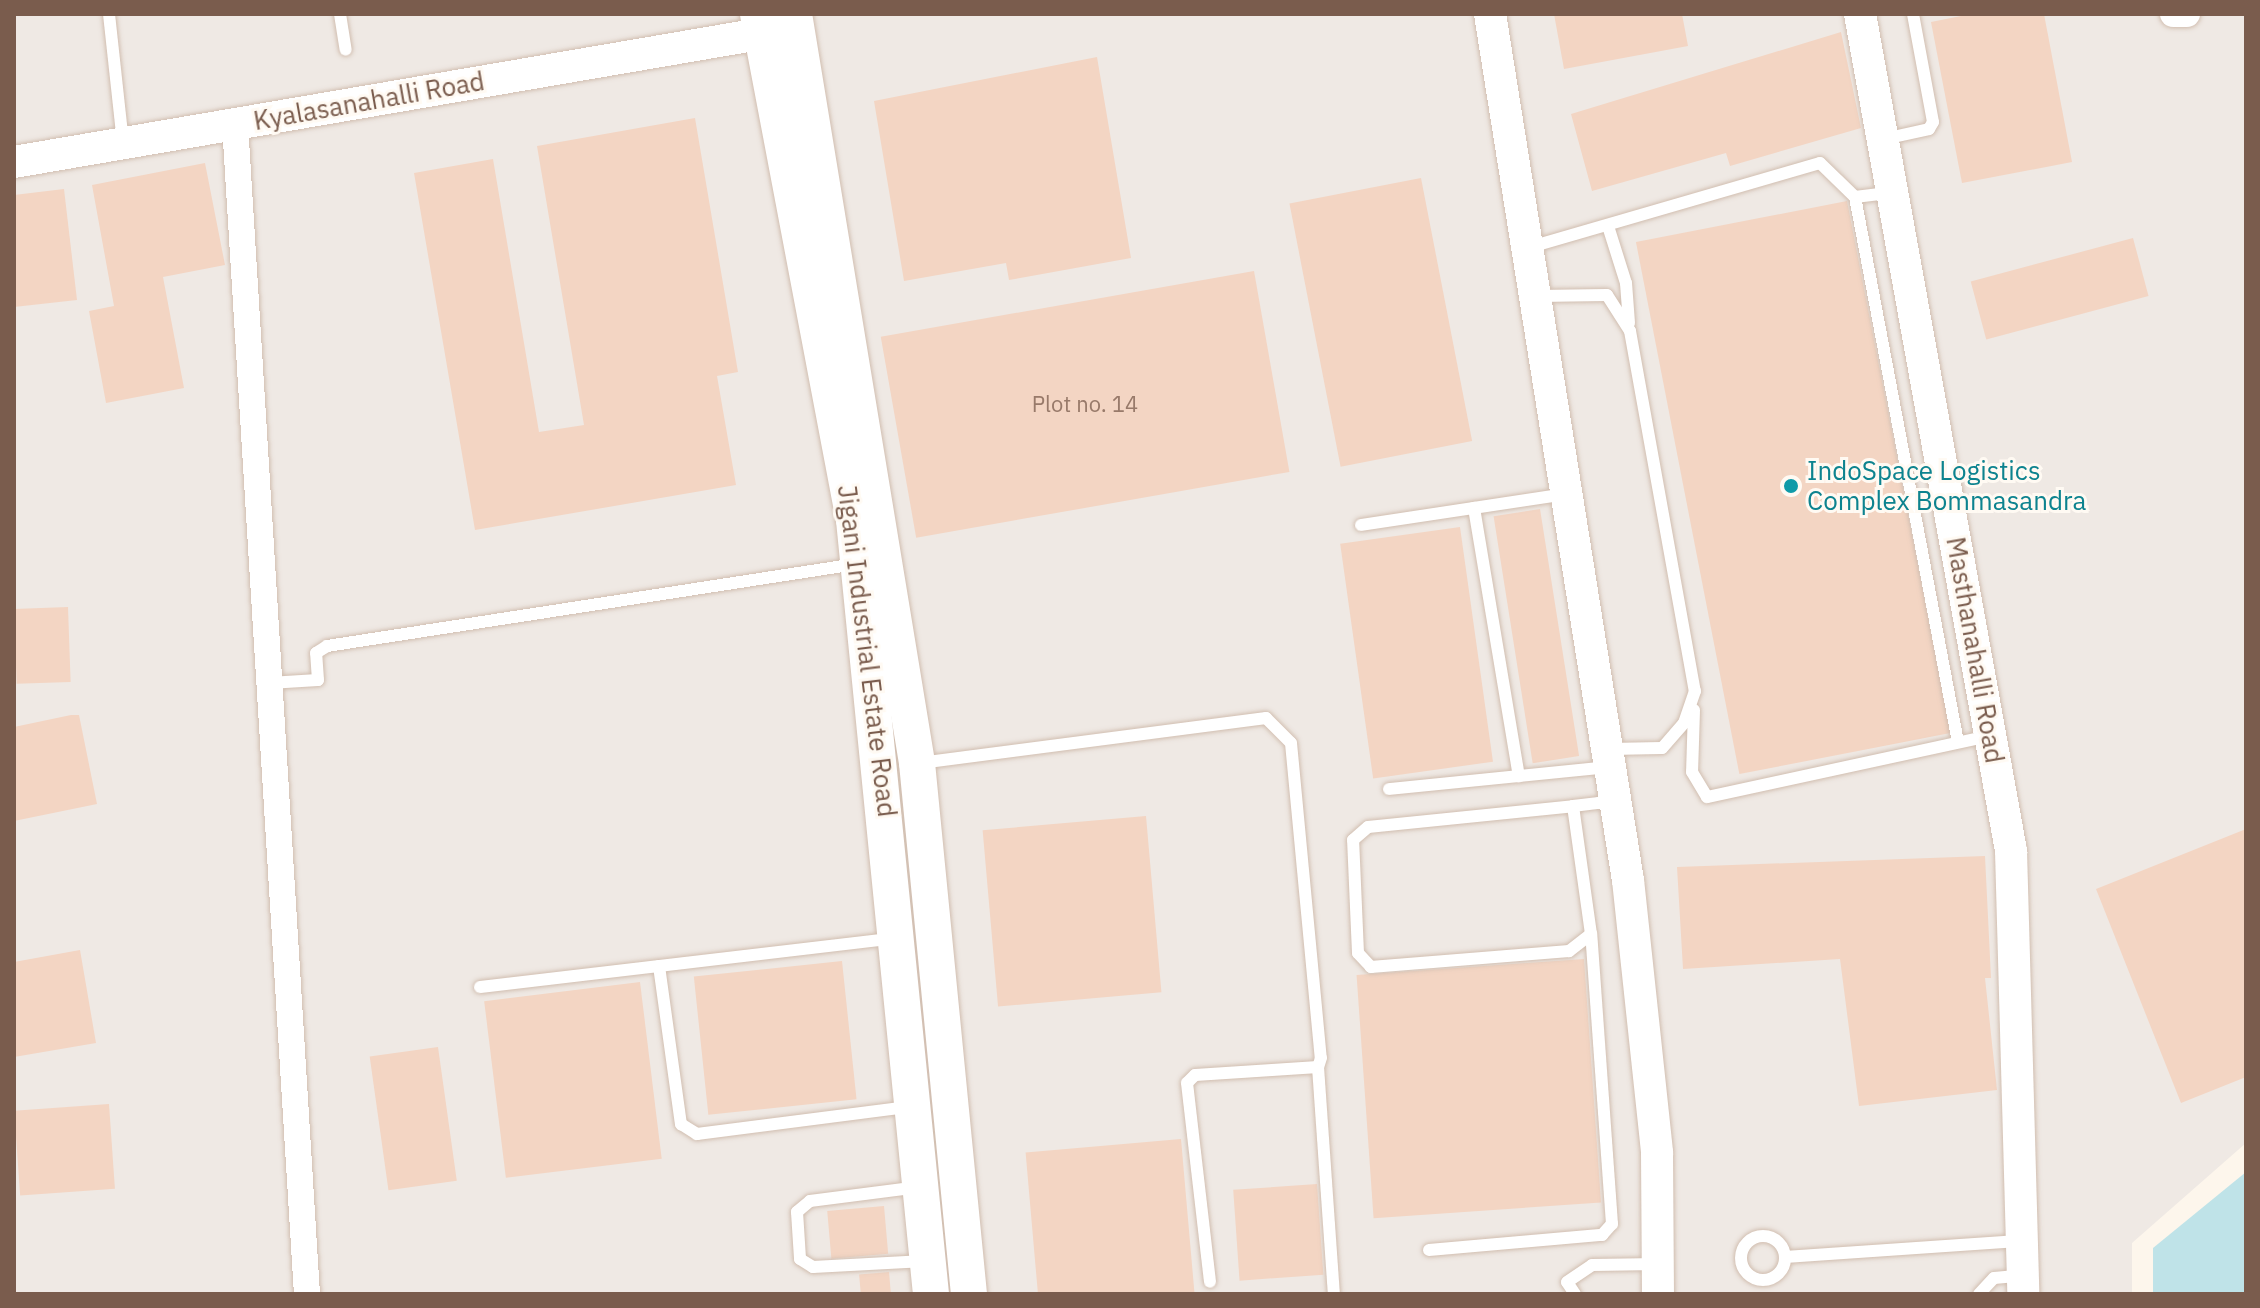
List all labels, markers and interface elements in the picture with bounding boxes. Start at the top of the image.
street label: Kyalasanahalli Road [251,65,487,137]
house number: Plot no. 14 [1032,391,1138,417]
place label: IndoSpace Logistics Complex Bommasandra [1807,455,2086,516]
marker: IndoSpace Logistics Complex Bommasandra [1782,477,1800,495]
street label: Jigani Industrial Estate Road [831,483,903,819]
street label: Masthanahalli Road [1940,535,2010,765]

